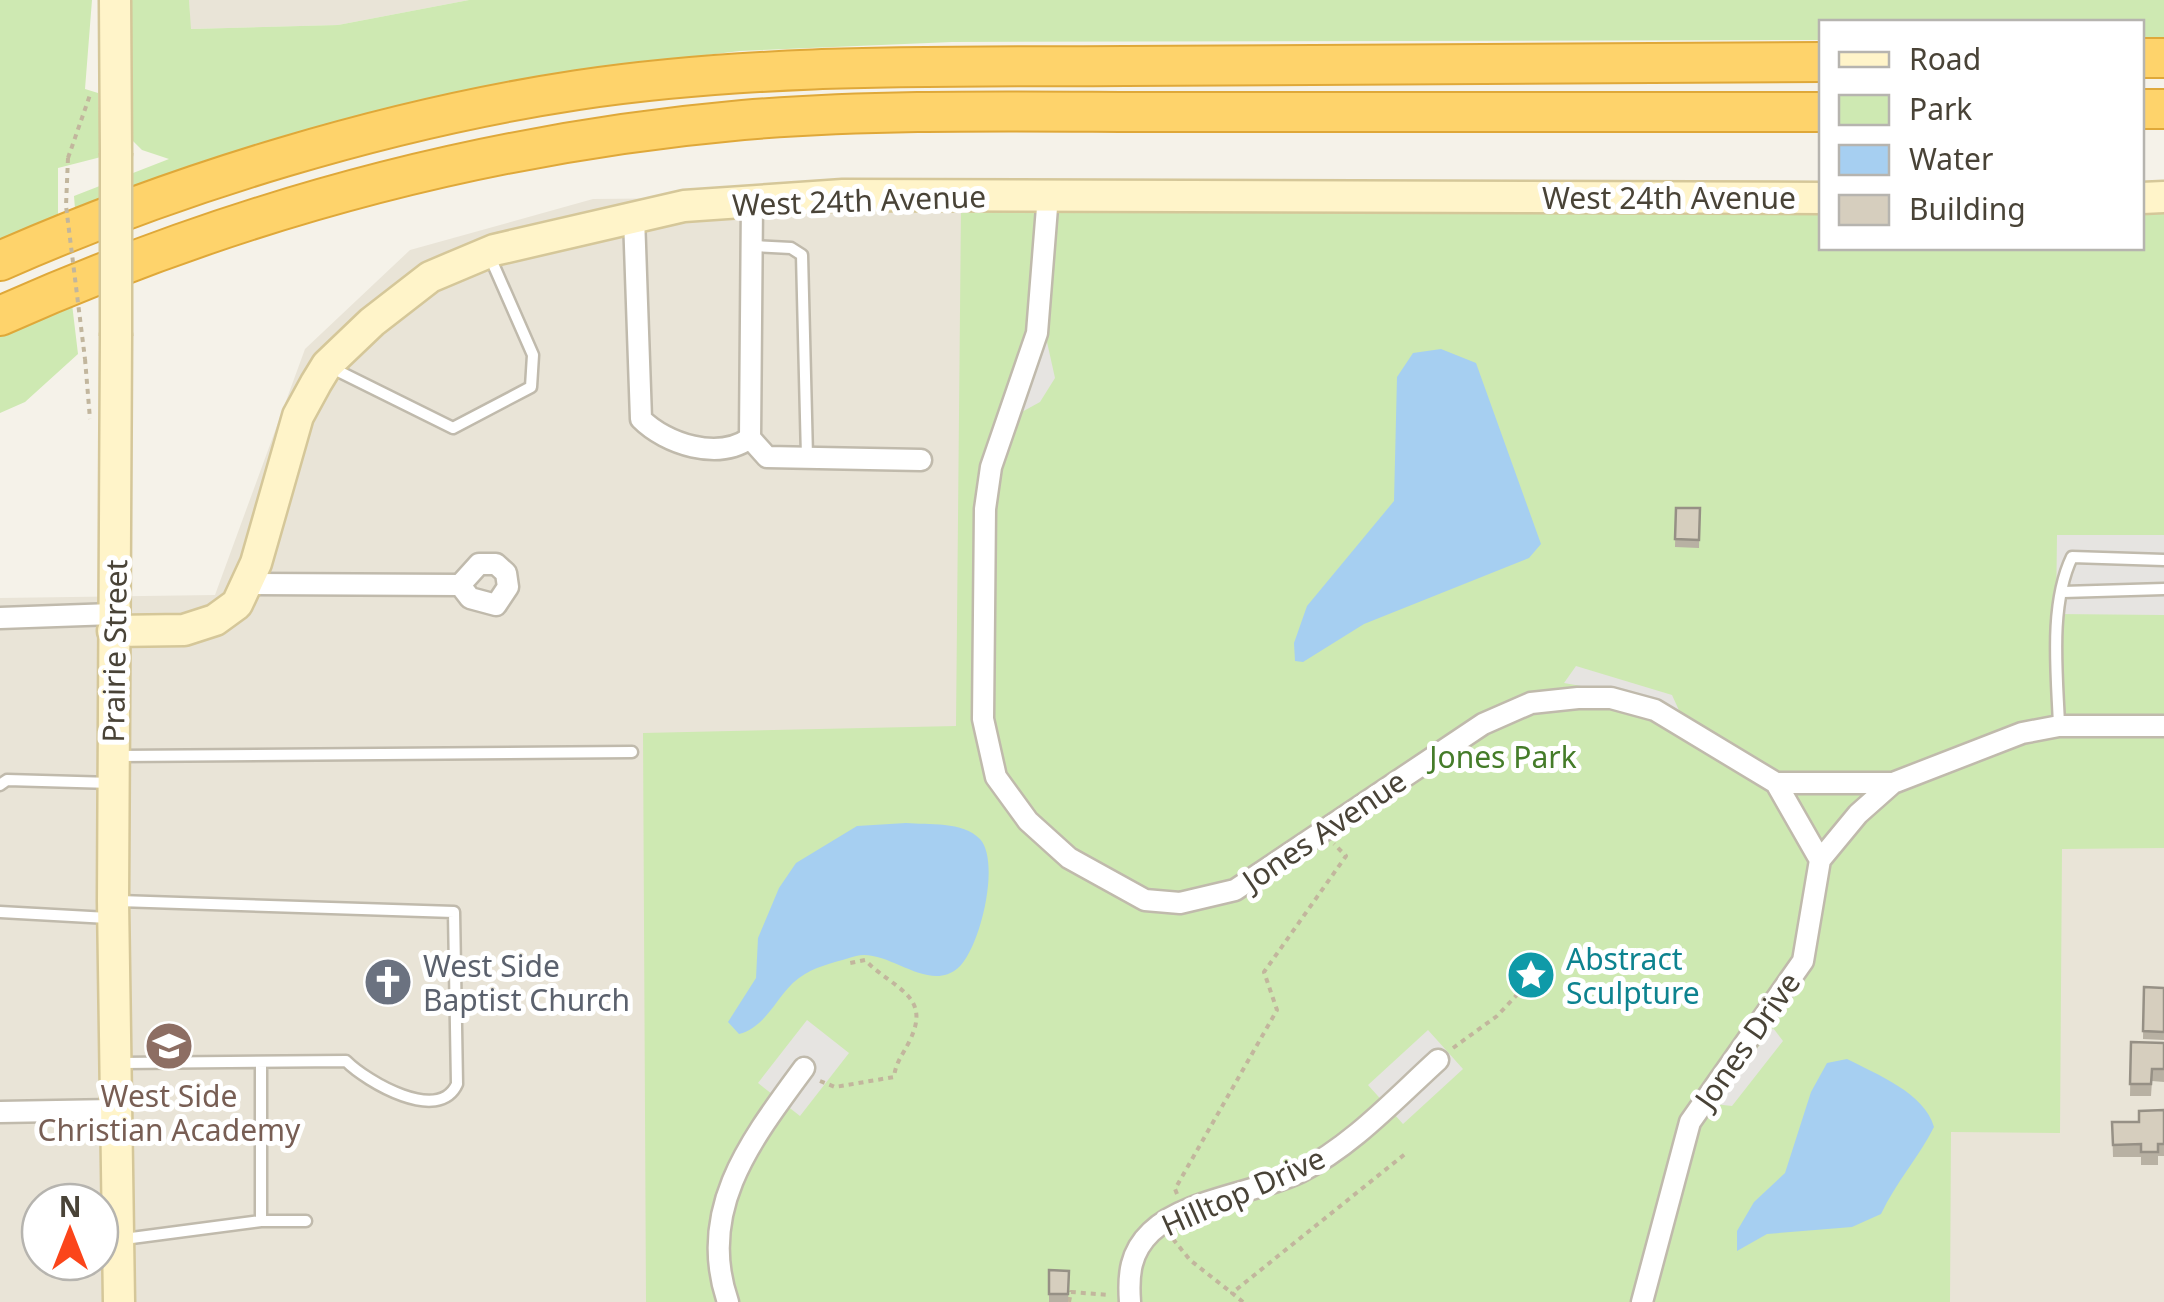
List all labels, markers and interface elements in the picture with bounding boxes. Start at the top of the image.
legend [1819,20,2144,250]
text: Road [1909,38,1981,79]
text: Park [1909,88,1972,129]
text: Water [1909,138,1993,179]
street label: West 24th Avenue [731,175,987,225]
street label: West 24th Avenue [1542,177,1796,218]
text: Building [1909,188,2026,229]
street label: Prairie Street [92,559,136,743]
park label: Jones Park [1426,736,1577,777]
street label: Jones Avenue [1232,760,1414,902]
place label: Abstract Sculpture [1566,938,1700,1013]
place label: West Side Baptist Church [423,945,630,1020]
place icon: Abstract Sculpture [1505,949,1557,1001]
church icon: West Side Baptist Church [362,956,414,1008]
street label: Jones Drive [1683,963,1809,1119]
school or university icon: West Side Christian Academy [143,1020,195,1072]
place label: West Side Christian Academy [38,1075,301,1150]
street label: Hilltop Drive [1155,1137,1331,1245]
north arrow [20,1182,120,1282]
text: N [59,1187,81,1225]

